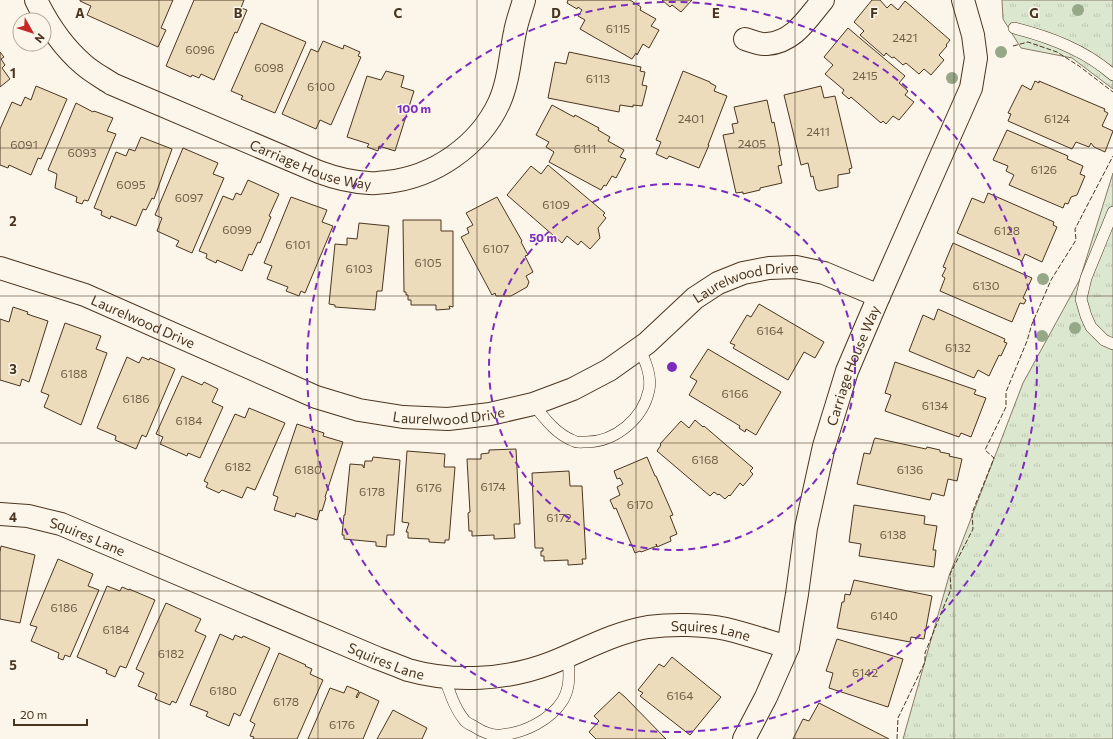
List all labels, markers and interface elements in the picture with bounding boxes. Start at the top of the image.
text: A [75,5,85,21]
text: B [234,5,243,21]
text: C [394,5,403,21]
text: D [551,5,561,21]
text: E [712,5,720,21]
text: F [870,5,878,21]
text: G [1029,5,1039,21]
north arrow [12,12,52,52]
house number: 6115 [606,21,630,35]
house number: 2421 [892,30,918,44]
text: N [33,31,48,46]
house number: 6096 [185,42,215,56]
house number: 6098 [254,60,284,74]
text: 1 [10,65,16,81]
house number: 2415 [852,68,878,82]
house number: 6113 [586,71,610,85]
house number: 6100 [307,79,335,93]
text: 100 m [397,101,431,115]
house number: 2401 [678,111,704,125]
house number: 6124 [1044,111,1070,125]
house number: 2411 [806,124,830,138]
street label: Carriage House Way [248,135,372,192]
house number: 2405 [738,136,766,150]
house number: 6091 [10,137,38,151]
house number: 6111 [574,141,596,155]
house number: 6093 [67,145,97,159]
house number: 6126 [1031,162,1057,176]
house number: 6095 [116,177,146,191]
house number: 6097 [175,190,203,204]
house number: 6109 [542,197,570,211]
text: 2 [9,213,17,229]
house number: 6099 [222,222,252,236]
house number: 6128 [994,223,1020,237]
text: 50 m [529,230,557,244]
house number: 6101 [285,237,311,251]
house number: 6107 [483,241,509,255]
house number: 6105 [414,255,442,269]
street label: Laurelwood Drive [689,258,799,306]
house number: 6103 [345,261,373,275]
house number: 6130 [972,278,1000,292]
street label: Laurelwood Drive [89,290,198,351]
street label: Carriage House Way [822,302,883,428]
house number: 6164 [757,323,783,337]
house number: 6132 [945,340,971,354]
centre of rings [665,360,679,374]
text: 3 [9,361,17,377]
house number: 6188 [61,366,87,380]
house number: 6166 [722,386,748,400]
house number: 6186 [123,391,149,405]
house number: 6134 [922,398,948,412]
street label: Laurelwood Drive [392,402,506,428]
house number: 6184 [176,413,202,427]
house number: 6168 [692,452,718,466]
house number: 6182 [225,459,252,473]
house number: 6180 [294,462,322,476]
house number: 6136 [897,462,923,476]
house number: 6174 [480,479,506,493]
house number: 6176 [416,480,442,494]
house number: 6178 [359,484,385,498]
house number: 6170 [627,497,653,511]
text: 4 [9,509,17,525]
house number: 6172 [546,510,572,524]
street label: Squires Lane [48,513,128,559]
house number: 6138 [880,527,906,541]
house number: 6186 [51,600,77,614]
house number: 6140 [870,608,898,622]
street label: Squires Lane [671,616,753,644]
house number: 6184 [103,622,129,636]
street label: Squires Lane [346,638,426,682]
house number: 6182 [158,646,185,660]
text: 5 [9,657,17,673]
house number: 6142 [852,665,878,679]
house number: 6180 [209,683,237,697]
house number: 6164 [667,688,693,702]
house number: 6178 [273,694,299,708]
scale bar [14,701,87,727]
text: 20 m [20,707,47,721]
house number: 6176 [329,717,355,731]

